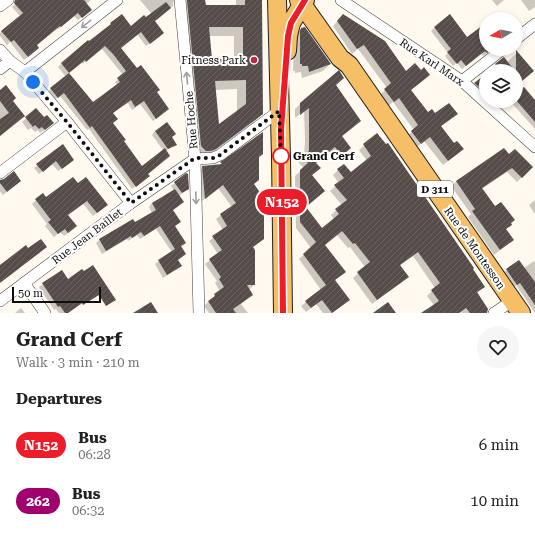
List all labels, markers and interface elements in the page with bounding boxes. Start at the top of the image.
north arrow [479,12,523,56]
map controls [479,12,523,108]
one-way arrow [81,20,92,28]
street label: Rue Karl Marx [397,36,467,89]
place label: Fitness Park [181,54,246,67]
marker: Fitness Park [249,55,259,65]
button: layers [479,64,523,108]
your location [23,72,43,92]
one-way arrow [184,72,191,85]
street label: Rue Hoche [182,90,201,150]
marker: Grand Cerf [272,147,290,165]
place label: Grand Cerf [293,150,355,163]
road number: D 311 [417,181,453,197]
line badge: N152 [254,189,310,215]
one-way arrow [192,191,200,204]
text: N152 [265,194,299,210]
street label: Rue de Montesson [441,205,508,292]
street label: Rue Jean Baillet [50,206,125,267]
scale bar [12,285,101,304]
text: 50 m [18,287,43,300]
button: heart [477,326,519,368]
text: Grand Cerf [16,328,122,351]
text: Walk · 3 min · 210 m [16,355,140,370]
text: Departures [16,390,102,408]
text: Bus [78,429,107,447]
text: 6 min [479,436,519,454]
text: N152 [24,437,58,453]
text: 06:28 [78,447,111,462]
text: Bus [72,485,100,503]
text: 10 min [470,492,519,510]
text: 262 [26,493,50,509]
text: 06:32 [72,503,104,518]

